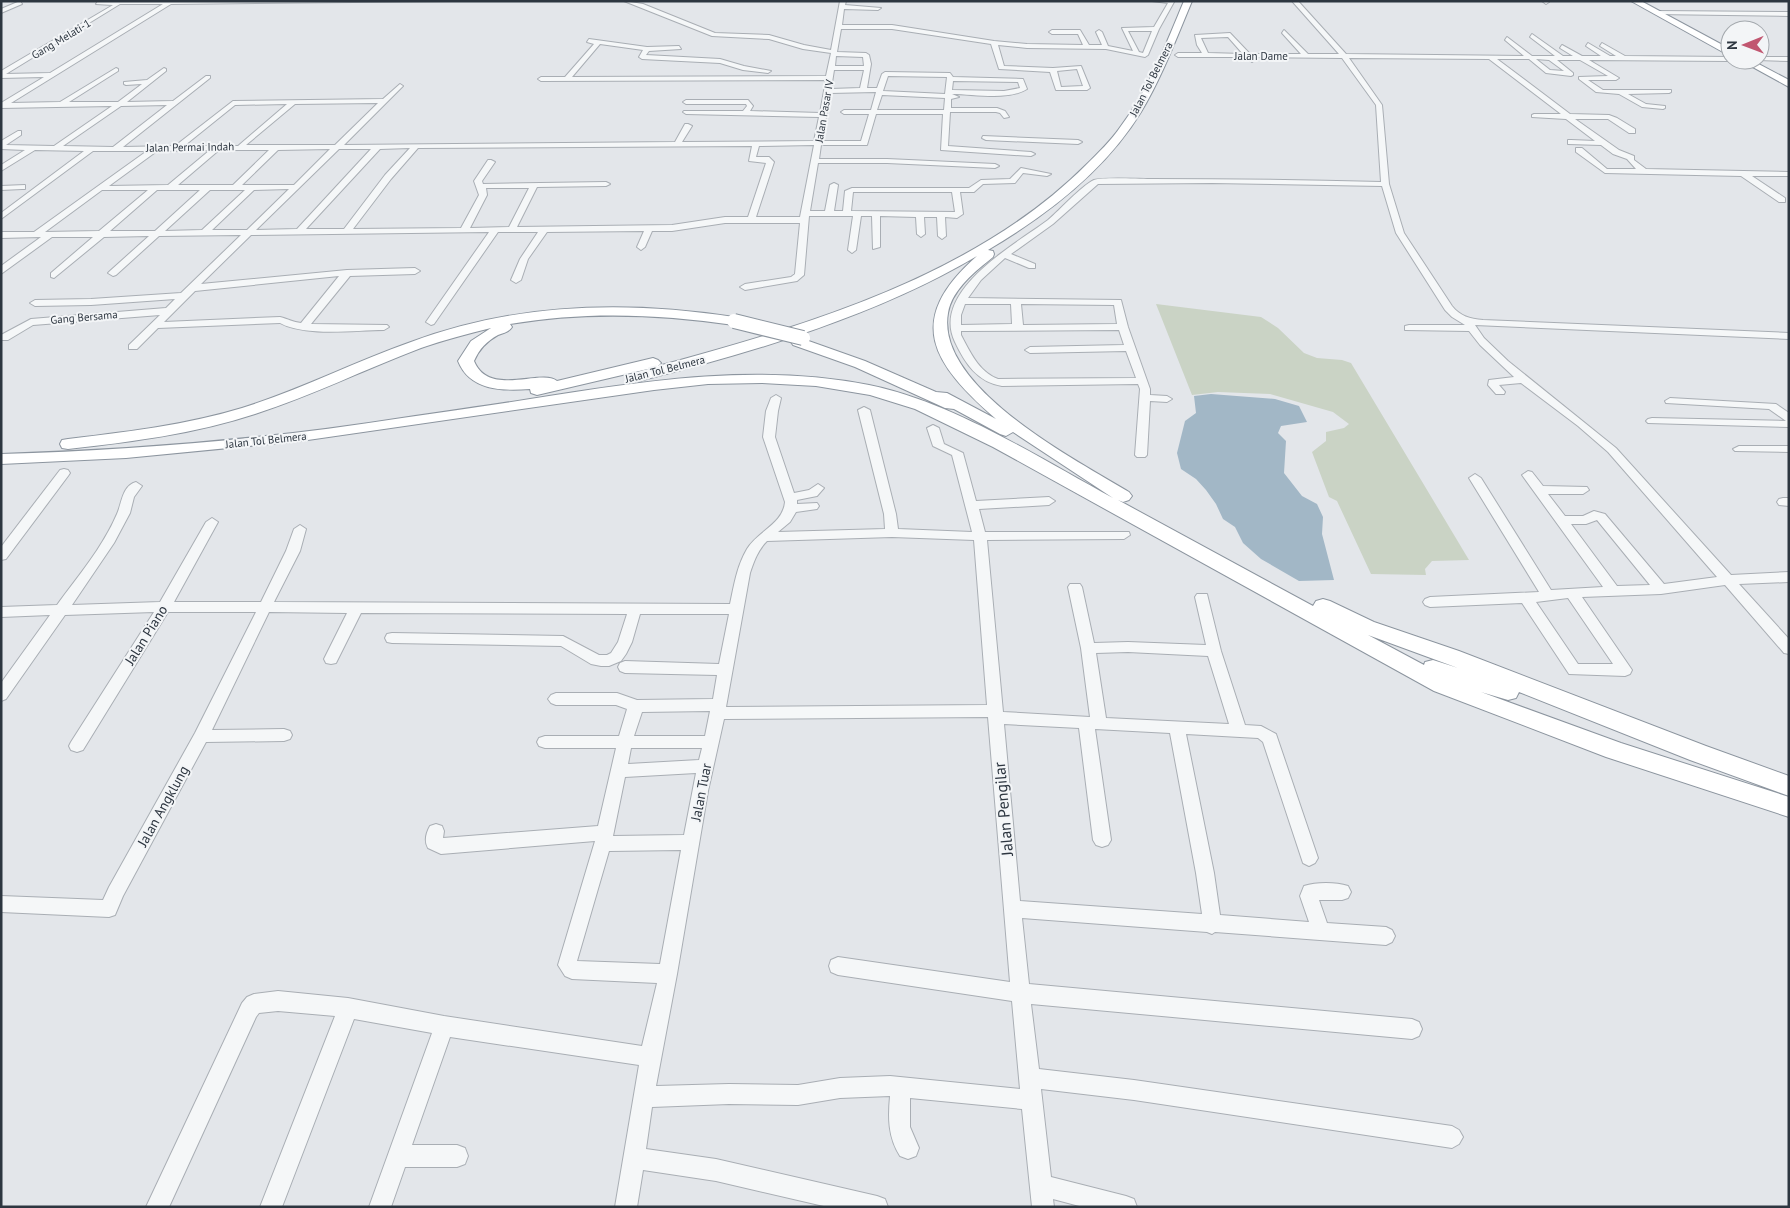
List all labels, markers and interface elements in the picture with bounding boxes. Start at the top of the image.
street label: Gang Melati-1 [29,16,93,62]
north arrow [1720,20,1770,70]
street label: Jalan Tol Belmera [1126,39,1176,119]
text: N [1723,40,1741,50]
street label: Jalan Dame [1233,49,1288,63]
street label: Jalan Pasar IV [811,78,837,145]
street label: Jalan Permai Indah [145,139,234,155]
street label: Gang Bersama [50,307,118,327]
street label: Jalan Tol Belmera [623,352,706,386]
street label: Jalan Tol Belmera [224,429,307,451]
street label: Jalan Piano [120,602,171,669]
street label: Jalan Tuar [686,761,715,823]
street label: Jalan Pengilar [989,761,1017,858]
street label: Jalan Angklung [133,762,193,851]

